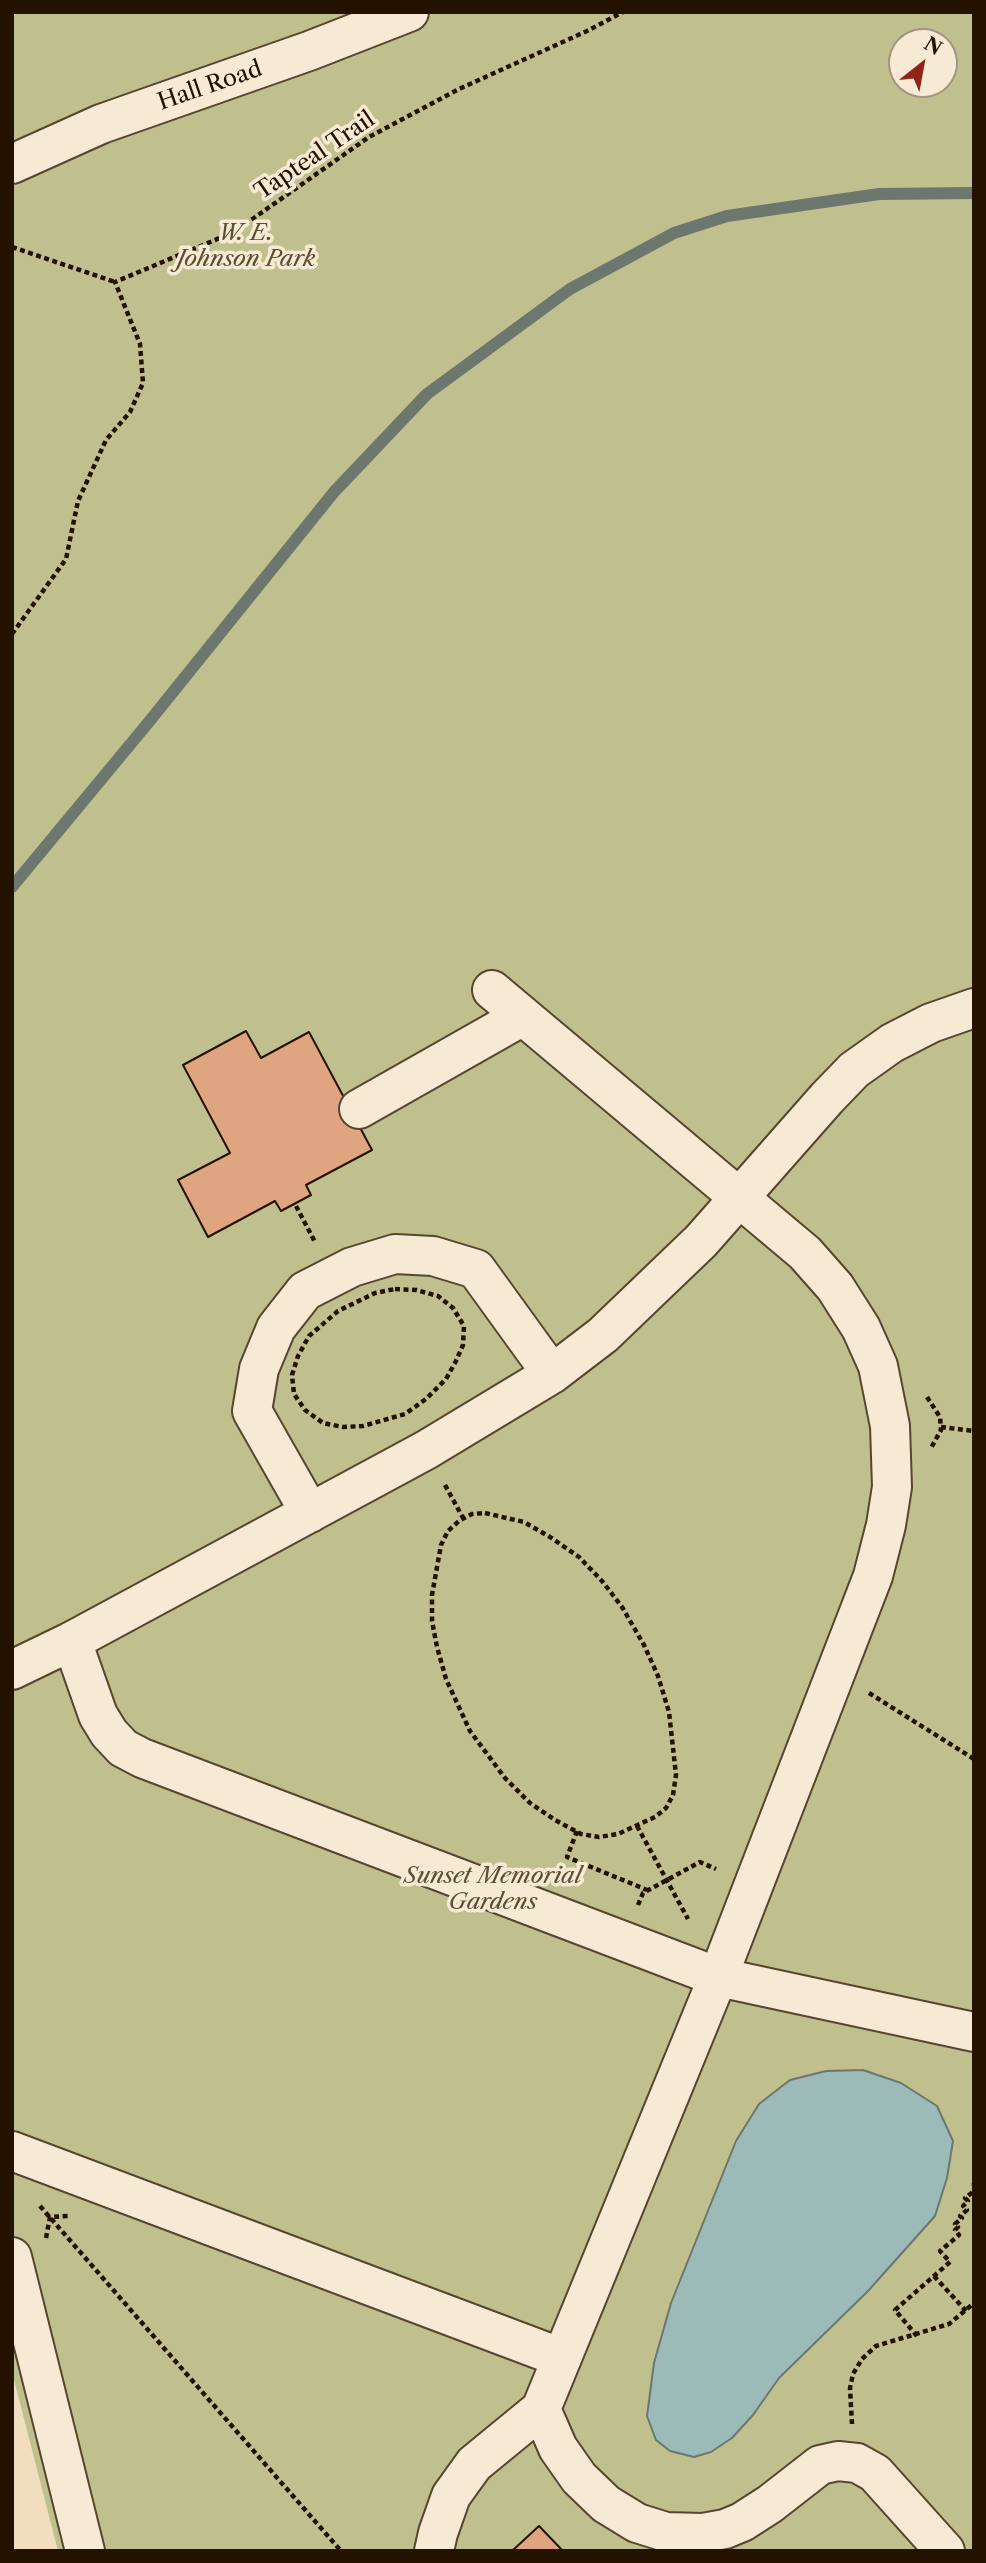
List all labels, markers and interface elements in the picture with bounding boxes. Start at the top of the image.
north arrow [888,28,958,98]
text: N [920,32,946,60]
street label: Hall Road [154,55,266,117]
street label: Tapteal Trail [250,106,380,206]
park label: W. E. Johnson Park [177,219,315,273]
park label: Sunset Memorial Gardens [404,1862,582,1916]

